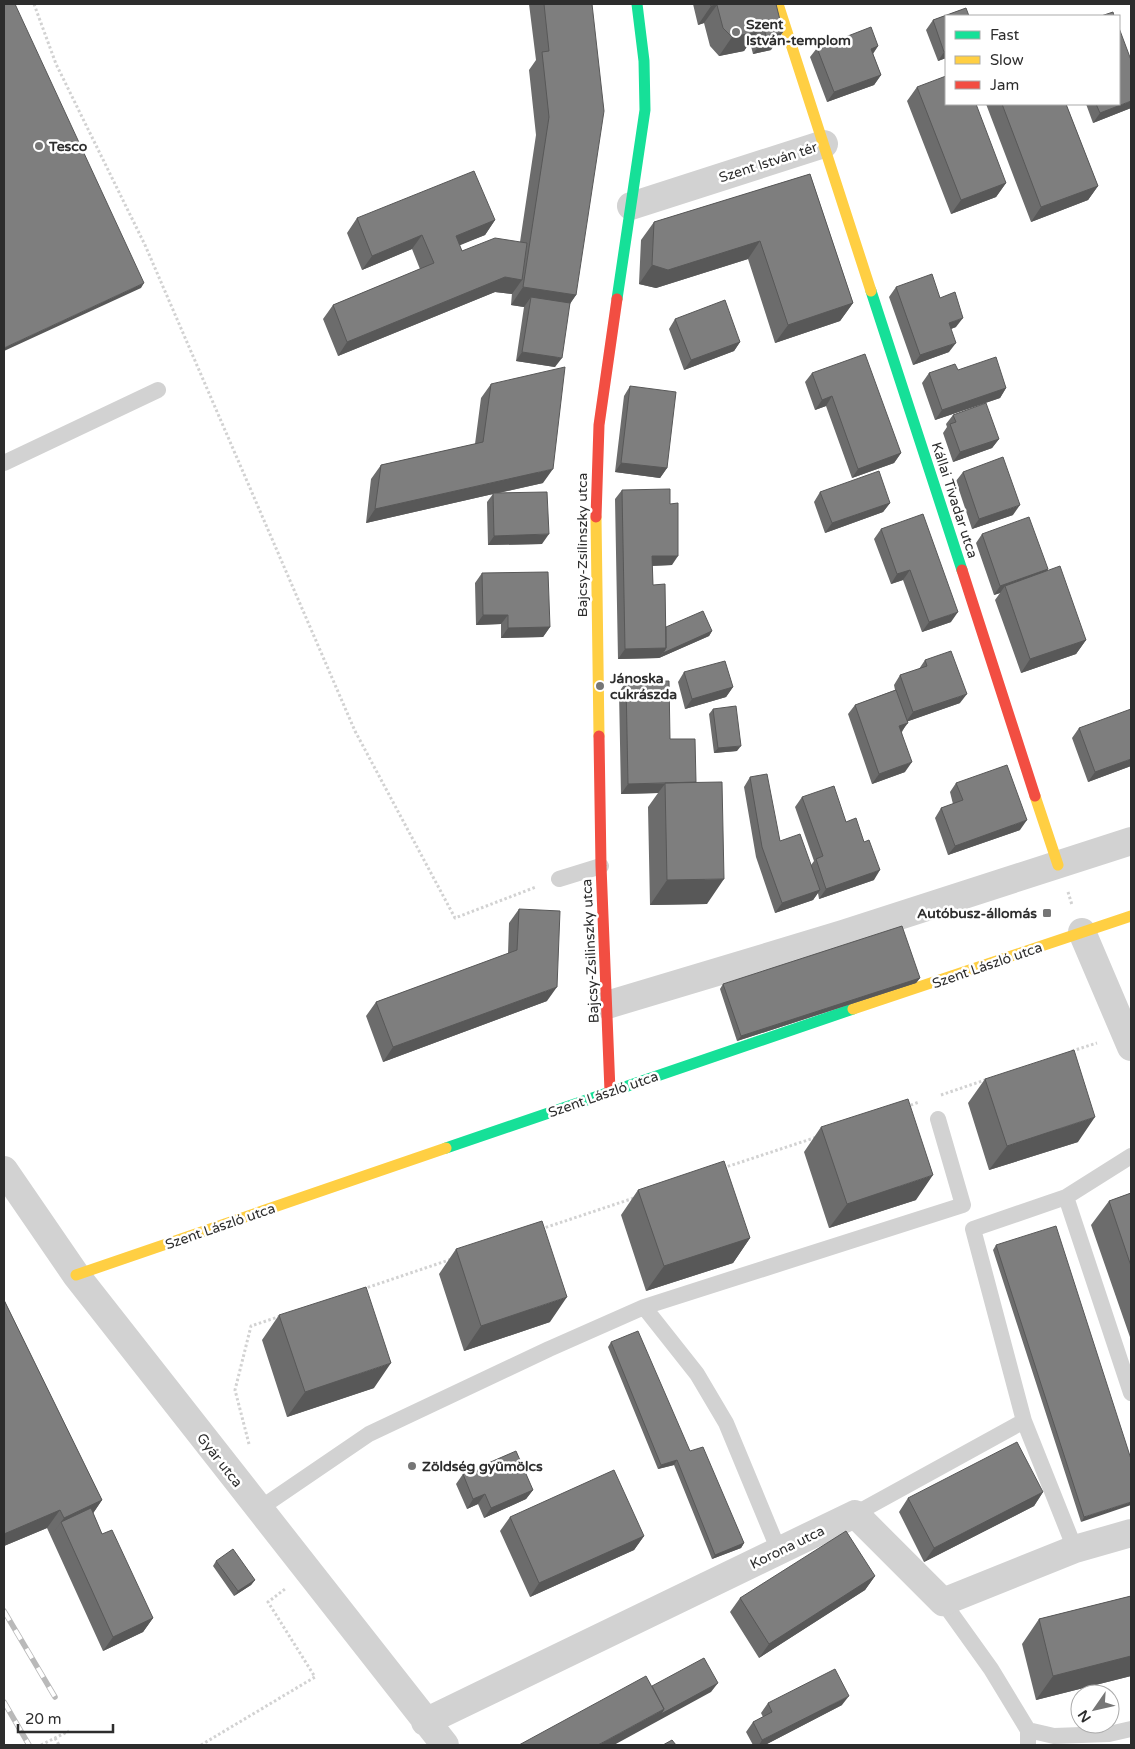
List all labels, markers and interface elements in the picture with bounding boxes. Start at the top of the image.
legend [945,15,1120,105]
place label: Szent István-templom [746,16,851,49]
marker: Szent István-templom [730,26,742,38]
text: Fast [990,26,1020,44]
text: Slow [990,51,1024,69]
text: Jam [990,76,1019,94]
place label: Tesco [48,138,88,155]
street label: Szent István tér [717,138,820,186]
marker: Tesco [33,140,45,152]
street label: Kállai Tivadar utca [928,440,981,560]
street label: Bajcsy-Zsilinszky utca [574,473,591,617]
place label: Jánoska cukrászda [609,670,677,703]
marker: Jánoska cukrászda [594,680,606,692]
street label: Bajcsy-Zsilinszky utca [578,878,603,1024]
place label: Autóbusz-állomás [917,905,1037,922]
marker: Autóbusz-állomás [1041,907,1053,919]
street label: Szent László utca [930,939,1044,992]
street label: Szent László utca [546,1068,660,1121]
street label: Szent László utca [163,1200,277,1253]
street label: Gyár utca [193,1430,246,1491]
place label: Zöldség gyümölcs [422,1458,543,1475]
marker: Zöldség gyümölcs [406,1460,418,1472]
street label: Korona utca [747,1522,827,1573]
north arrow [1070,1684,1120,1734]
scale bar [18,1702,112,1734]
text: N [1074,1707,1095,1725]
text: 20 m [25,1710,62,1728]

